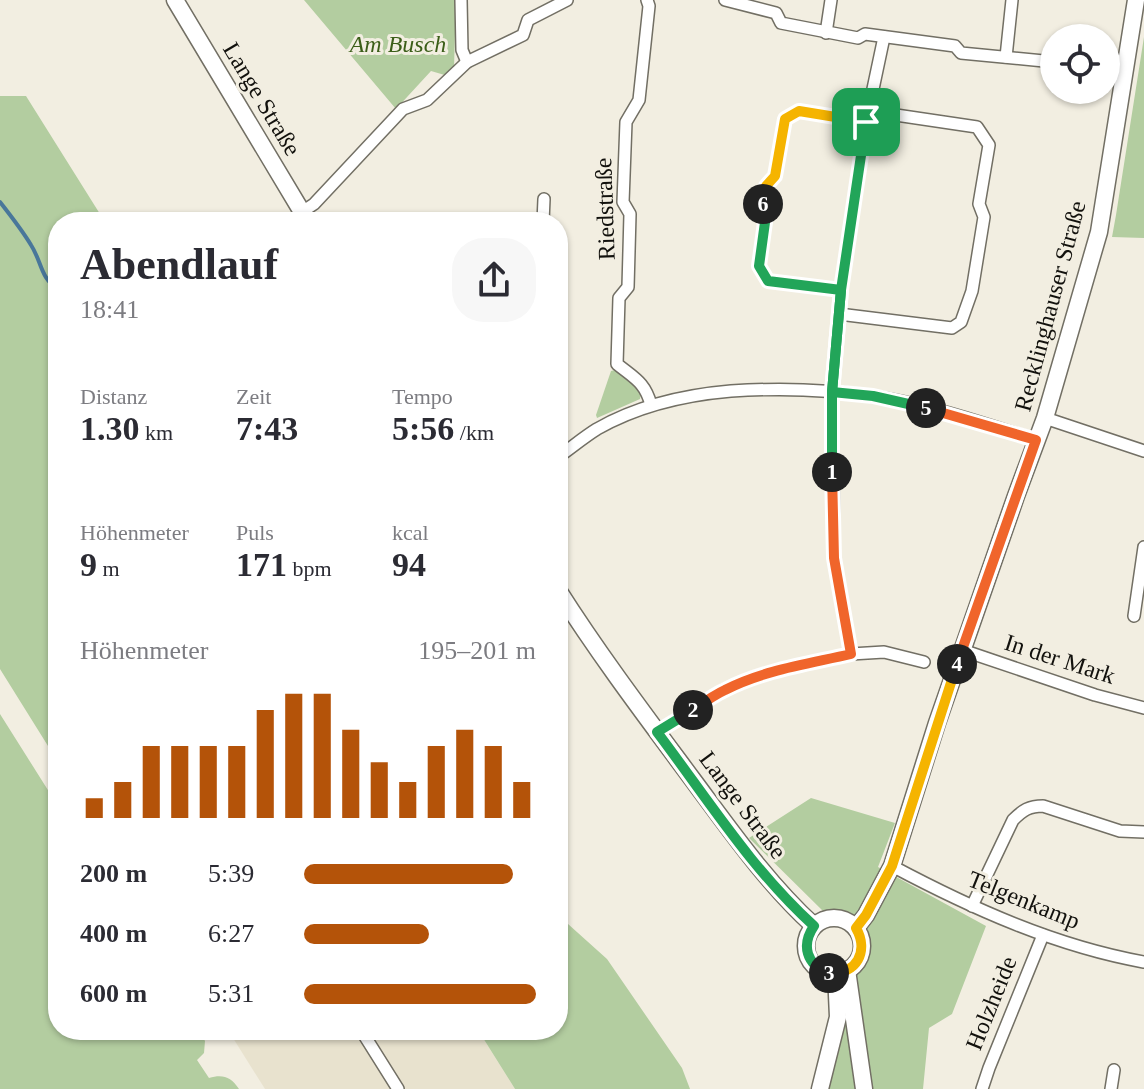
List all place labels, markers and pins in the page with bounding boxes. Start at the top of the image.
pin [832,88,900,156]
pin: 6 [743,184,783,224]
pin: 5 [906,388,946,428]
pin: 1 [812,452,852,492]
pin: 4 [937,644,977,684]
pin: 2 [673,690,713,730]
pin: 3 [809,953,849,993]

